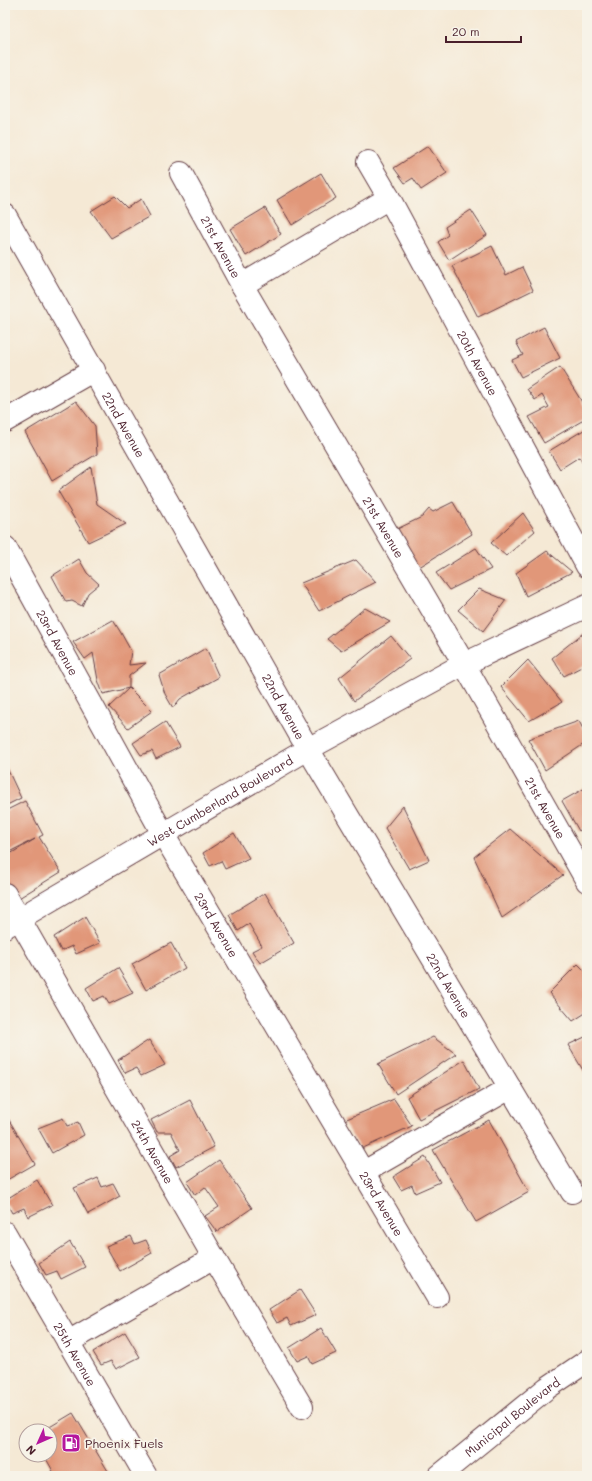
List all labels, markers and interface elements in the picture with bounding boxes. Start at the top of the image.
scale bar [446,18,521,44]
text: 20 m [452,23,480,39]
street label: 21st Avenue [198,213,245,281]
street label: 20th Avenue [454,328,502,398]
street label: 22nd Avenue [99,389,149,460]
street label: 21st Avenue [360,493,408,561]
street label: 23rd Avenue [33,607,82,678]
street label: 22nd Avenue [259,671,309,742]
street label: West Cumberland Boulevard [144,752,296,850]
street label: 21st Avenue [522,774,569,842]
street label: 23rd Avenue [191,889,242,960]
street label: 22nd Avenue [423,950,474,1021]
street label: 24th Avenue [128,1117,178,1186]
street label: 23rd Avenue [356,1168,407,1239]
street label: 25th Avenue [50,1319,100,1389]
street label: Municipal Boulevard [461,1373,563,1460]
north arrow [18,1423,58,1463]
fuel station icon: Phoenix Fuels [60,1432,82,1454]
place label: Phoenix Fuels [85,1435,164,1451]
text: N [22,1442,39,1459]

